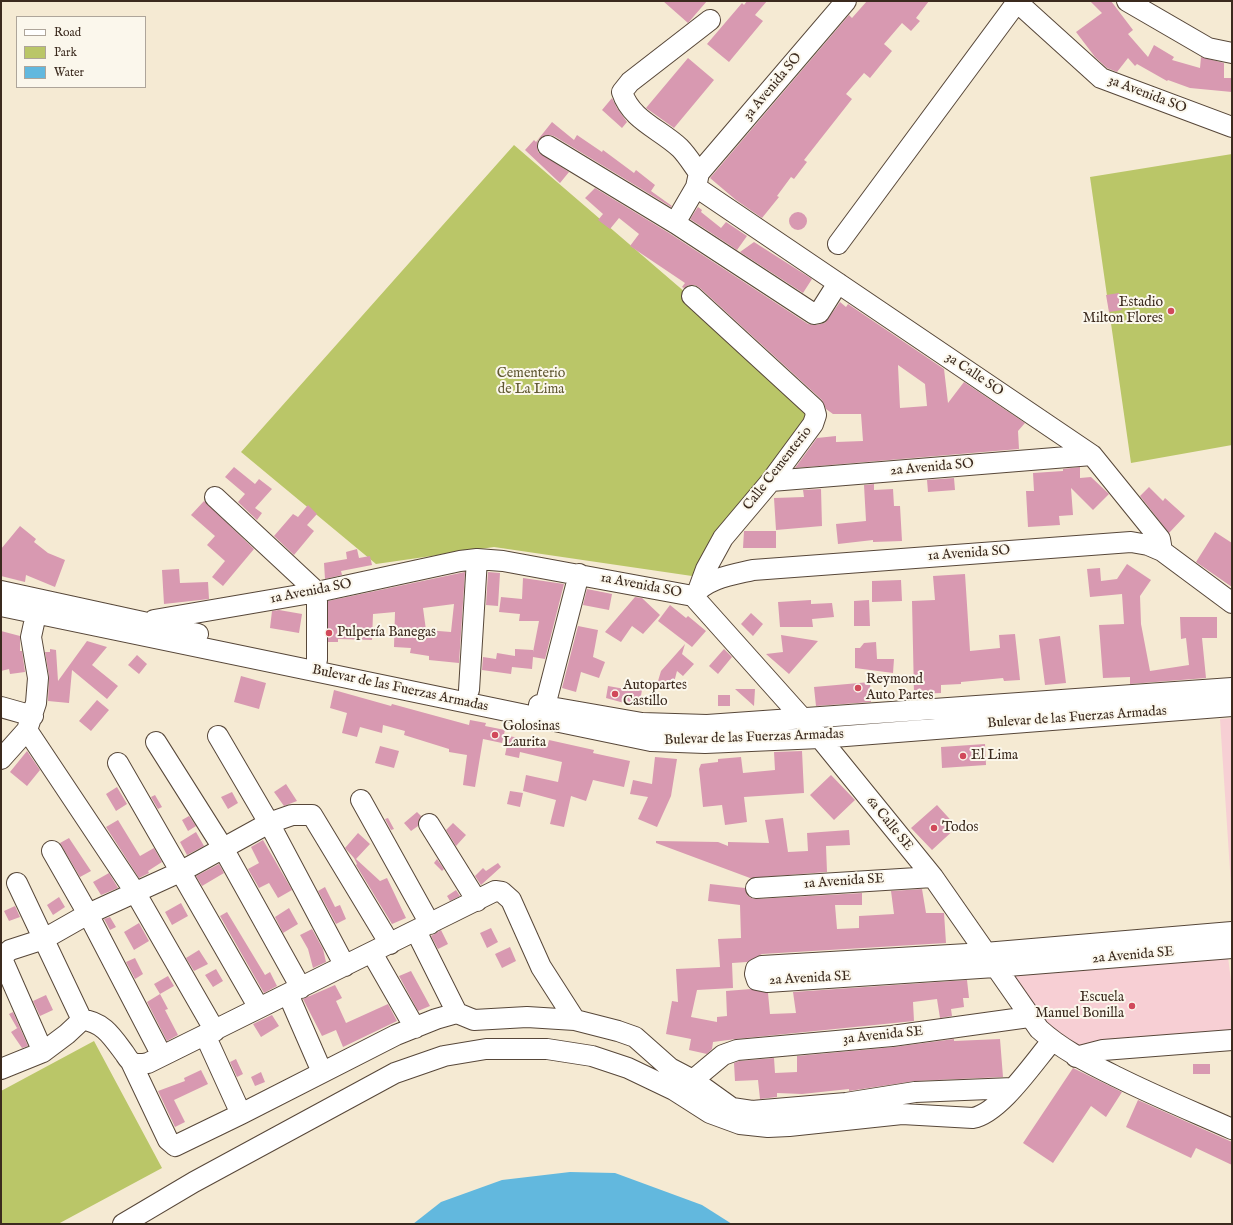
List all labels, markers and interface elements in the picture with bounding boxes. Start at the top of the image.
legend [16,16,146,88]
text: Road [54,25,81,40]
text: Park [54,45,77,60]
street label: 3a Avenida SO [740,50,806,124]
text: Water [54,65,84,80]
street label: 3a Avenida SO [1105,72,1189,118]
place label: Estadio Milton Flores [1083,295,1163,328]
marker: Estadio Milton Flores [1166,306,1176,316]
street label: 3a Calle SO [942,350,1006,400]
park label: Cementerio de La Lima [497,366,565,398]
street label: Calle Cementerio [740,424,816,514]
street label: 2a Avenida SO [889,456,975,480]
street label: 1a Avenida SO [927,543,1011,565]
street label: 1a Avenida SO [599,570,683,602]
street label: 1a Avenida SO [269,576,353,608]
place label: Pulpería Banegas [337,625,436,641]
marker: Pulpería Banegas [324,628,334,638]
street label: Bulevar de las Fuerzas Armadas [310,662,490,716]
place label: Reymond Auto Partes [866,672,933,704]
place label: Autopartes Castillo [623,678,687,710]
marker: Reymond Auto Partes [853,683,863,693]
marker: Autopartes Castillo [610,689,620,699]
street label: Bulevar de las Fuerzas Armadas [987,703,1167,733]
place label: Golosinas Laurita [503,719,560,752]
street label: Bulevar de las Fuerzas Armadas [664,726,844,750]
marker: Golosinas Laurita [490,730,500,740]
place label: El Lima [971,748,1018,764]
marker: El Lima [958,751,968,761]
street label: 6a Calle SE [862,793,916,855]
place label: Todos [942,820,978,836]
marker: Todos [929,823,939,833]
street label: 1a Avenida SE [803,871,885,893]
street label: 2a Avenida SE [1091,944,1175,968]
street label: 2a Avenida SE [769,968,851,990]
place label: Escuela Manuel Bonilla [1035,990,1124,1022]
marker: Escuela Manuel Bonilla [1127,1001,1137,1011]
street label: 3a Avenida SE [842,1023,924,1049]

